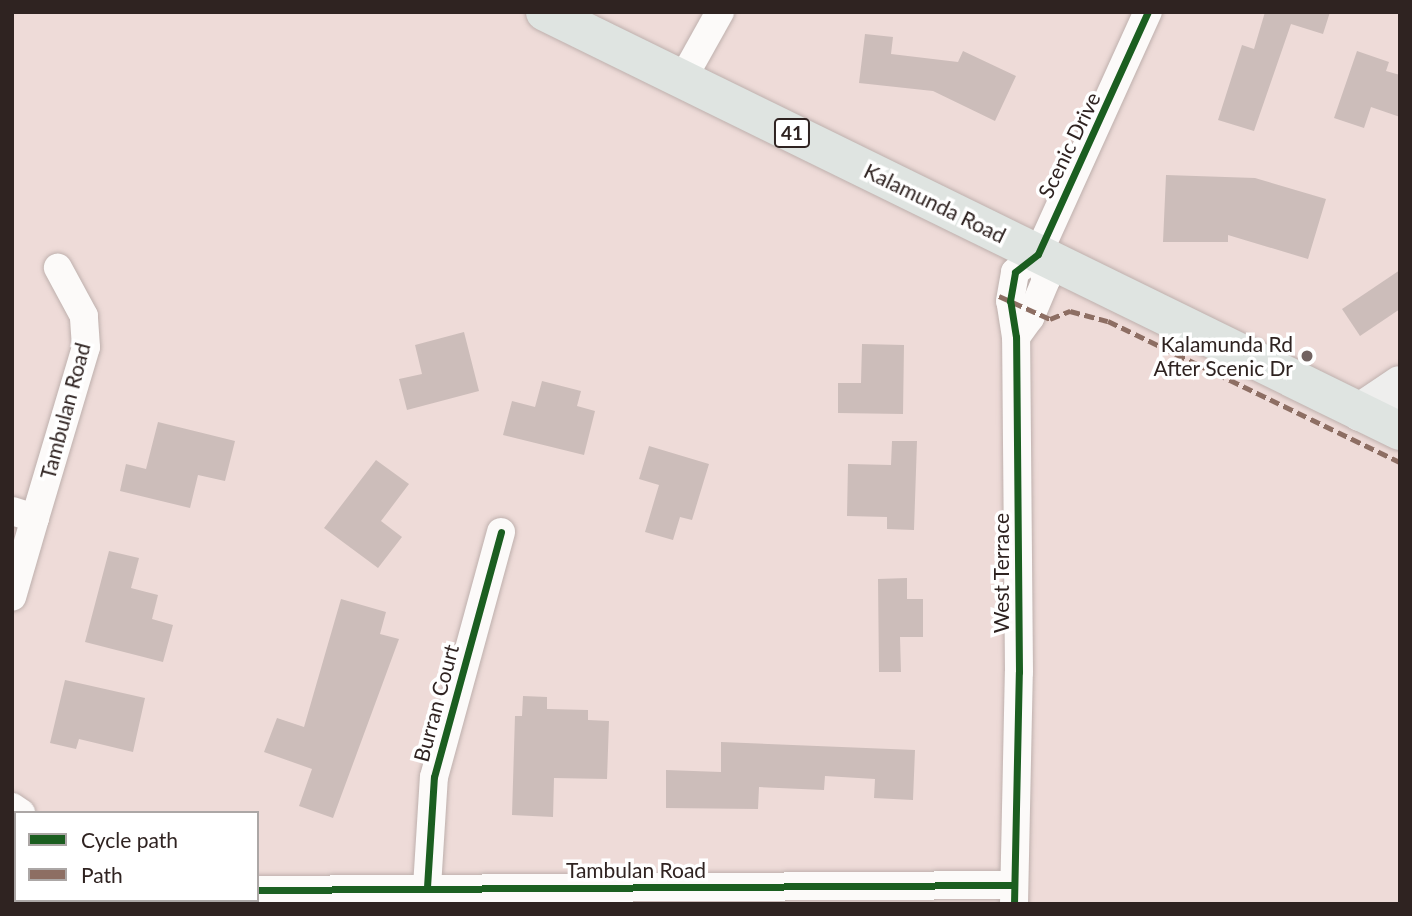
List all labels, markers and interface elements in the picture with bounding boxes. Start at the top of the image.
street label: Scenic Drive [1033,88,1105,202]
road number: 41 [773,118,811,148]
street label: Kalamunda Road [860,158,1010,248]
place label: Kalamunda Rd After Scenic Dr [1153,331,1293,381]
street label: Tambulan Road [35,340,95,482]
marker: Kalamunda Rd After Scenic Dr [1299,348,1315,364]
street label: West Terrace [988,512,1014,634]
street label: Burran Court [408,642,464,764]
legend [14,811,259,902]
text: Cycle path [81,827,178,852]
street label: Tambulan Road [566,857,706,883]
text: Path [81,862,123,887]

